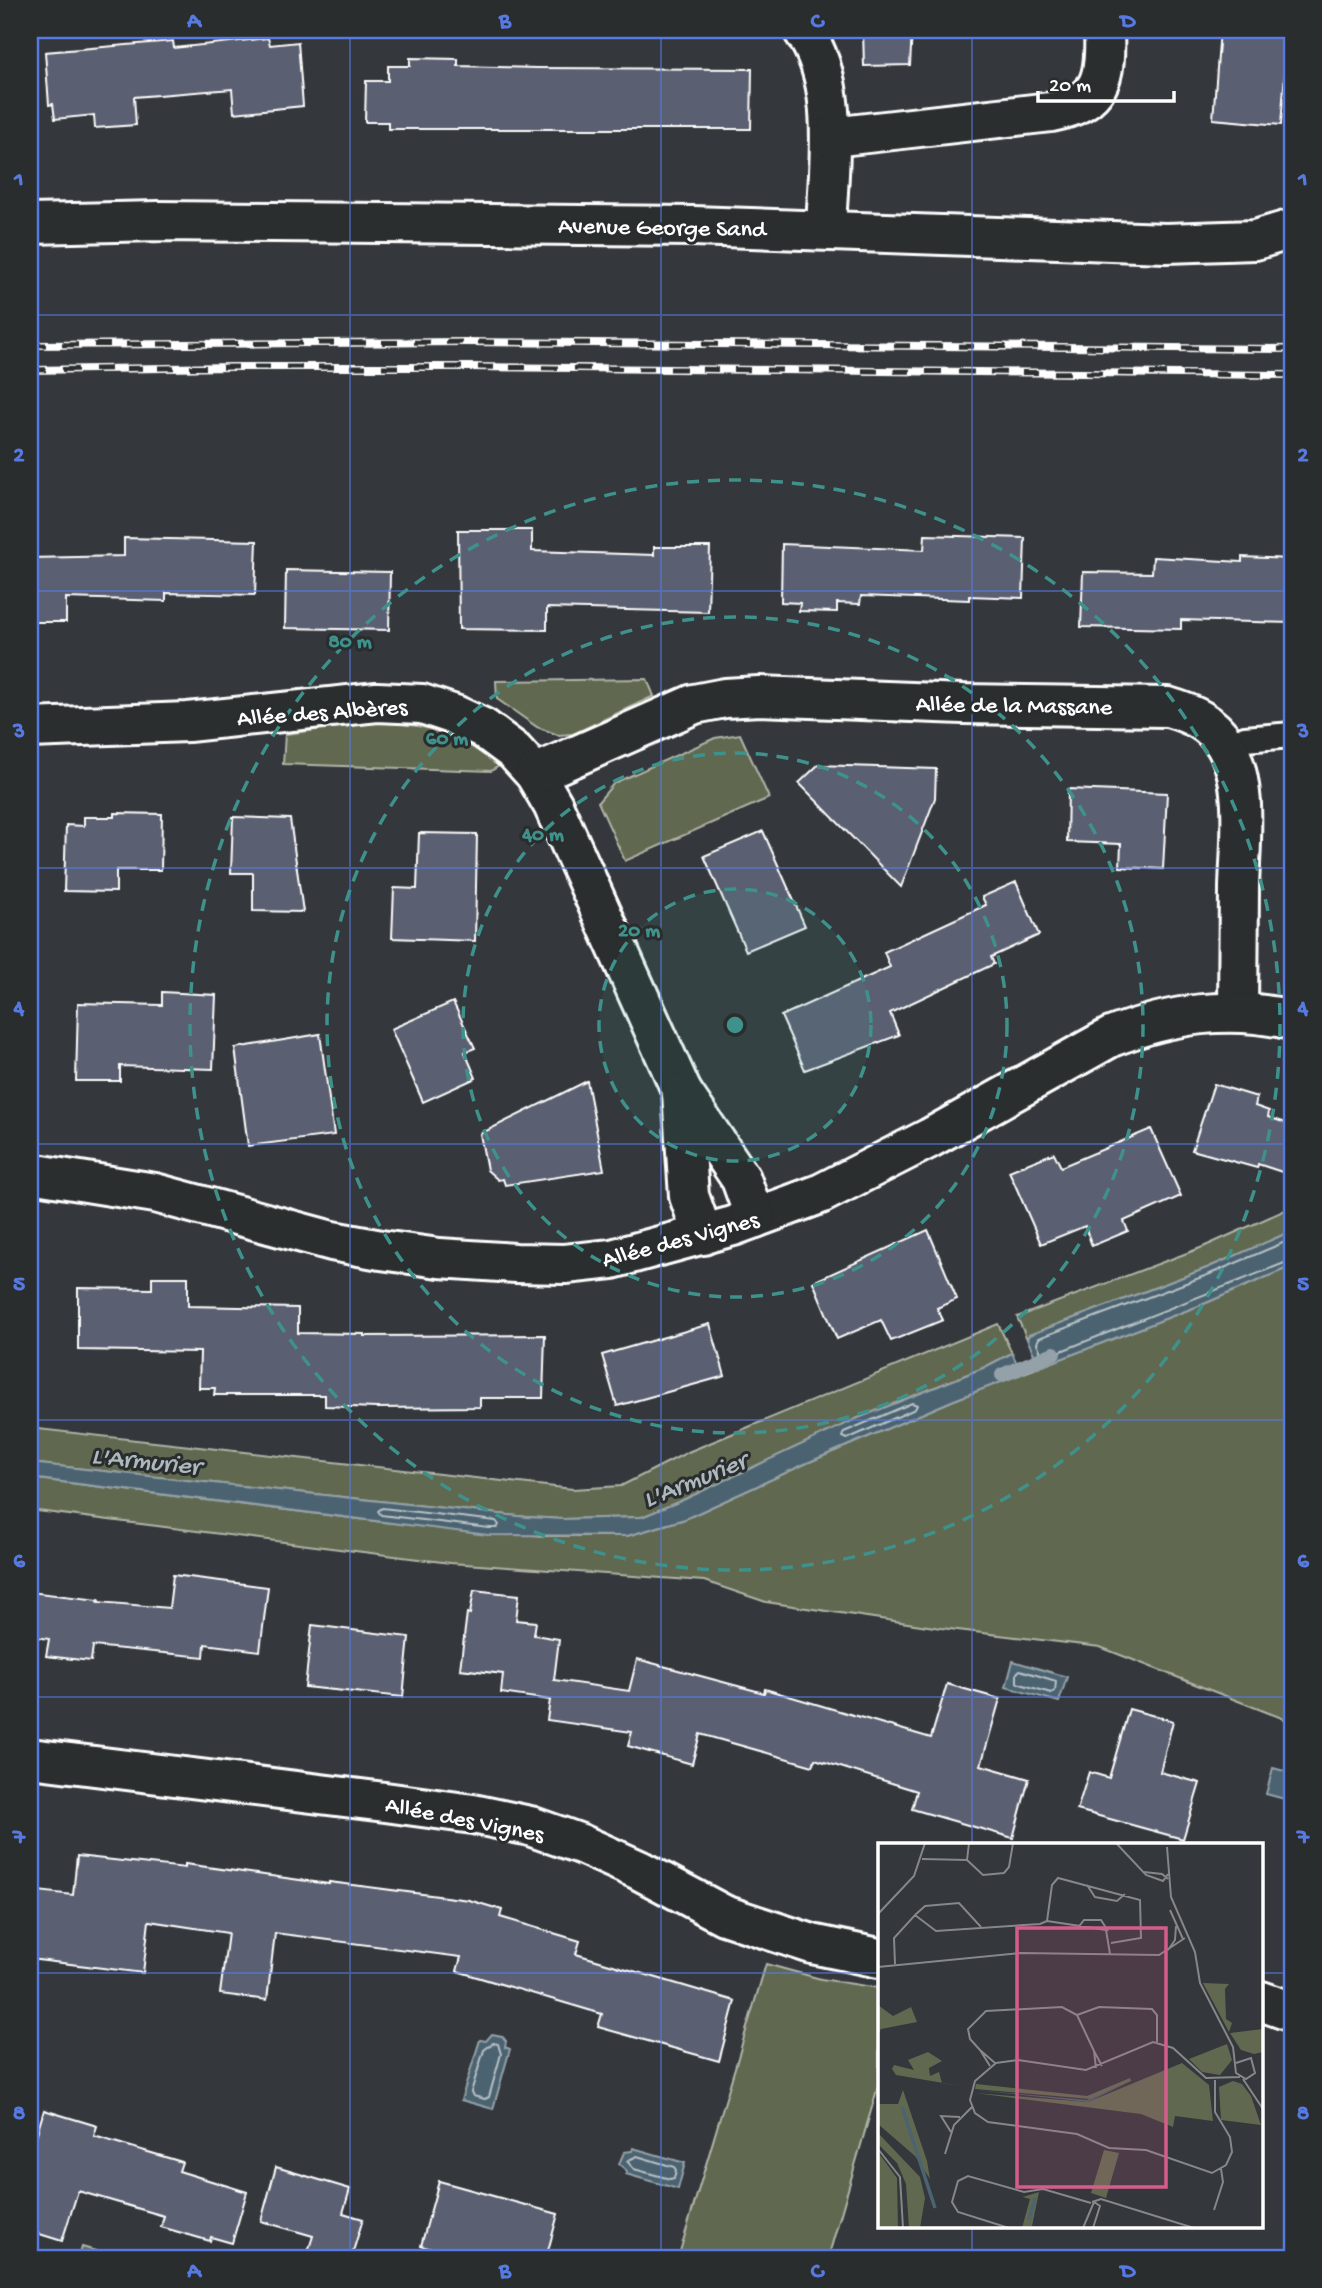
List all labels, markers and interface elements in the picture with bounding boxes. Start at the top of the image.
text: A [186,9,202,36]
text: B [498,9,512,36]
text: C [811,9,826,36]
text: D [1119,9,1137,36]
scale bar [1038,60,1175,104]
text: 20 m [1049,75,1091,100]
text: 1 [13,167,24,194]
text: 1 [1297,167,1308,194]
street label: Avenue George Sand [558,213,768,246]
text: 2 [13,443,25,470]
text: 2 [1297,443,1309,470]
text: 80 m [328,631,372,656]
street label: Allée de la Massane [916,691,1113,724]
street label: Allée des Albères [236,694,409,735]
text: 3 [12,719,25,746]
text: 3 [1296,719,1309,746]
text: 60 m [426,728,468,753]
text: 40 m [521,824,564,849]
text: 20 m [618,920,660,945]
text: 4 [13,996,25,1023]
text: 4 [1297,996,1309,1023]
centre of rings [723,1013,747,1037]
street label: Allée des Vignes [599,1206,764,1276]
text: 5 [13,1272,25,1299]
text: 5 [1297,1272,1309,1299]
water label: L'Armurier [90,1442,206,1485]
water label: L'Armurier [639,1446,756,1517]
text: 6 [13,1549,26,1576]
text: 6 [1297,1549,1310,1576]
street label: Allée des Vignes [383,1792,547,1851]
text: 7 [12,1825,26,1852]
text: 7 [1296,1825,1310,1852]
inset map [878,1843,1262,2228]
text: 8 [13,2101,26,2128]
text: 8 [1297,2101,1310,2128]
text: A [186,2259,202,2286]
text: B [498,2259,512,2286]
text: C [811,2259,826,2286]
text: D [1119,2259,1137,2286]

